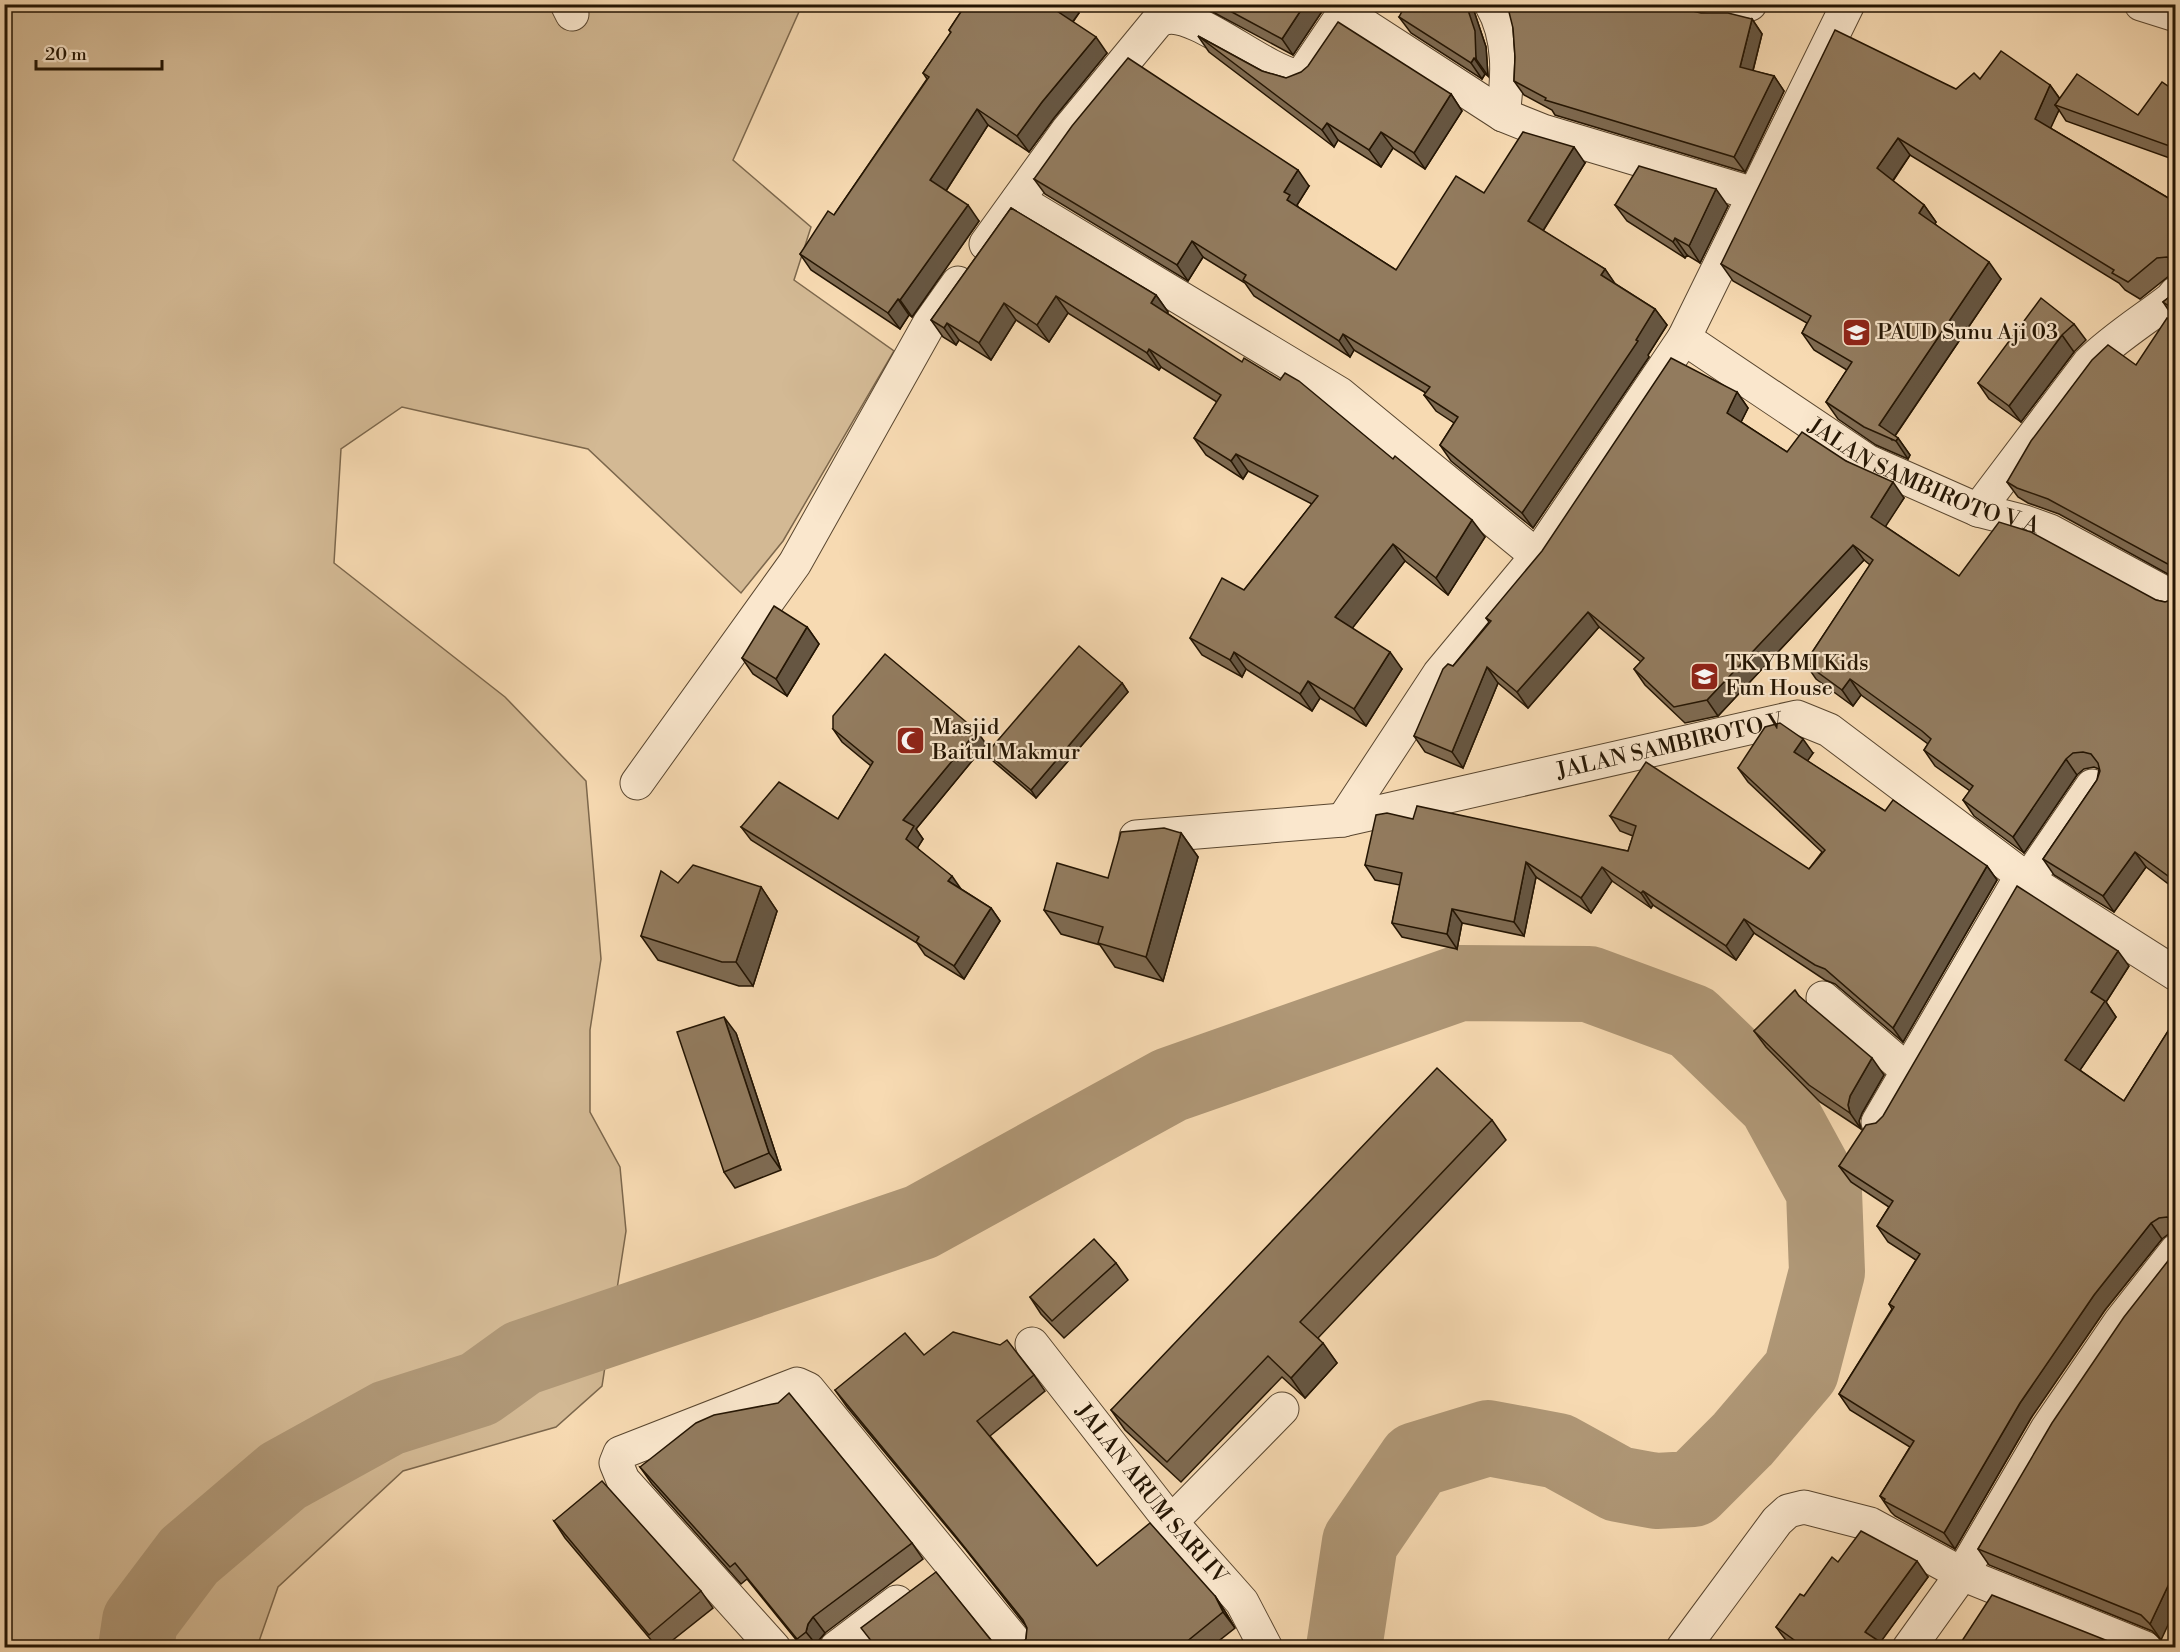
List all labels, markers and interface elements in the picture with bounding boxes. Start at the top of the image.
scale bar [36,33,162,71]
text: 20 m [45,43,87,66]
school or university icon: PAUD Sunu Aji 03 [1840,316,1872,348]
place label: PAUD Sunu Aji 03 [1877,319,2058,346]
street label: JALAN SAMBIROTO V A [1803,412,2044,540]
place label: TK YBMI Kids Fun House [1725,650,1869,702]
school or university icon: TK YBMI Kids Fun House [1688,660,1720,692]
street label: JALAN SAMBIROTO V [1553,707,1786,785]
place label: Masjid Baitul Makmur [931,714,1080,766]
mosque icon: Masjid Baitul Makmur [895,724,927,756]
street label: JALAN ARUM SARI IV [1070,1397,1234,1590]

